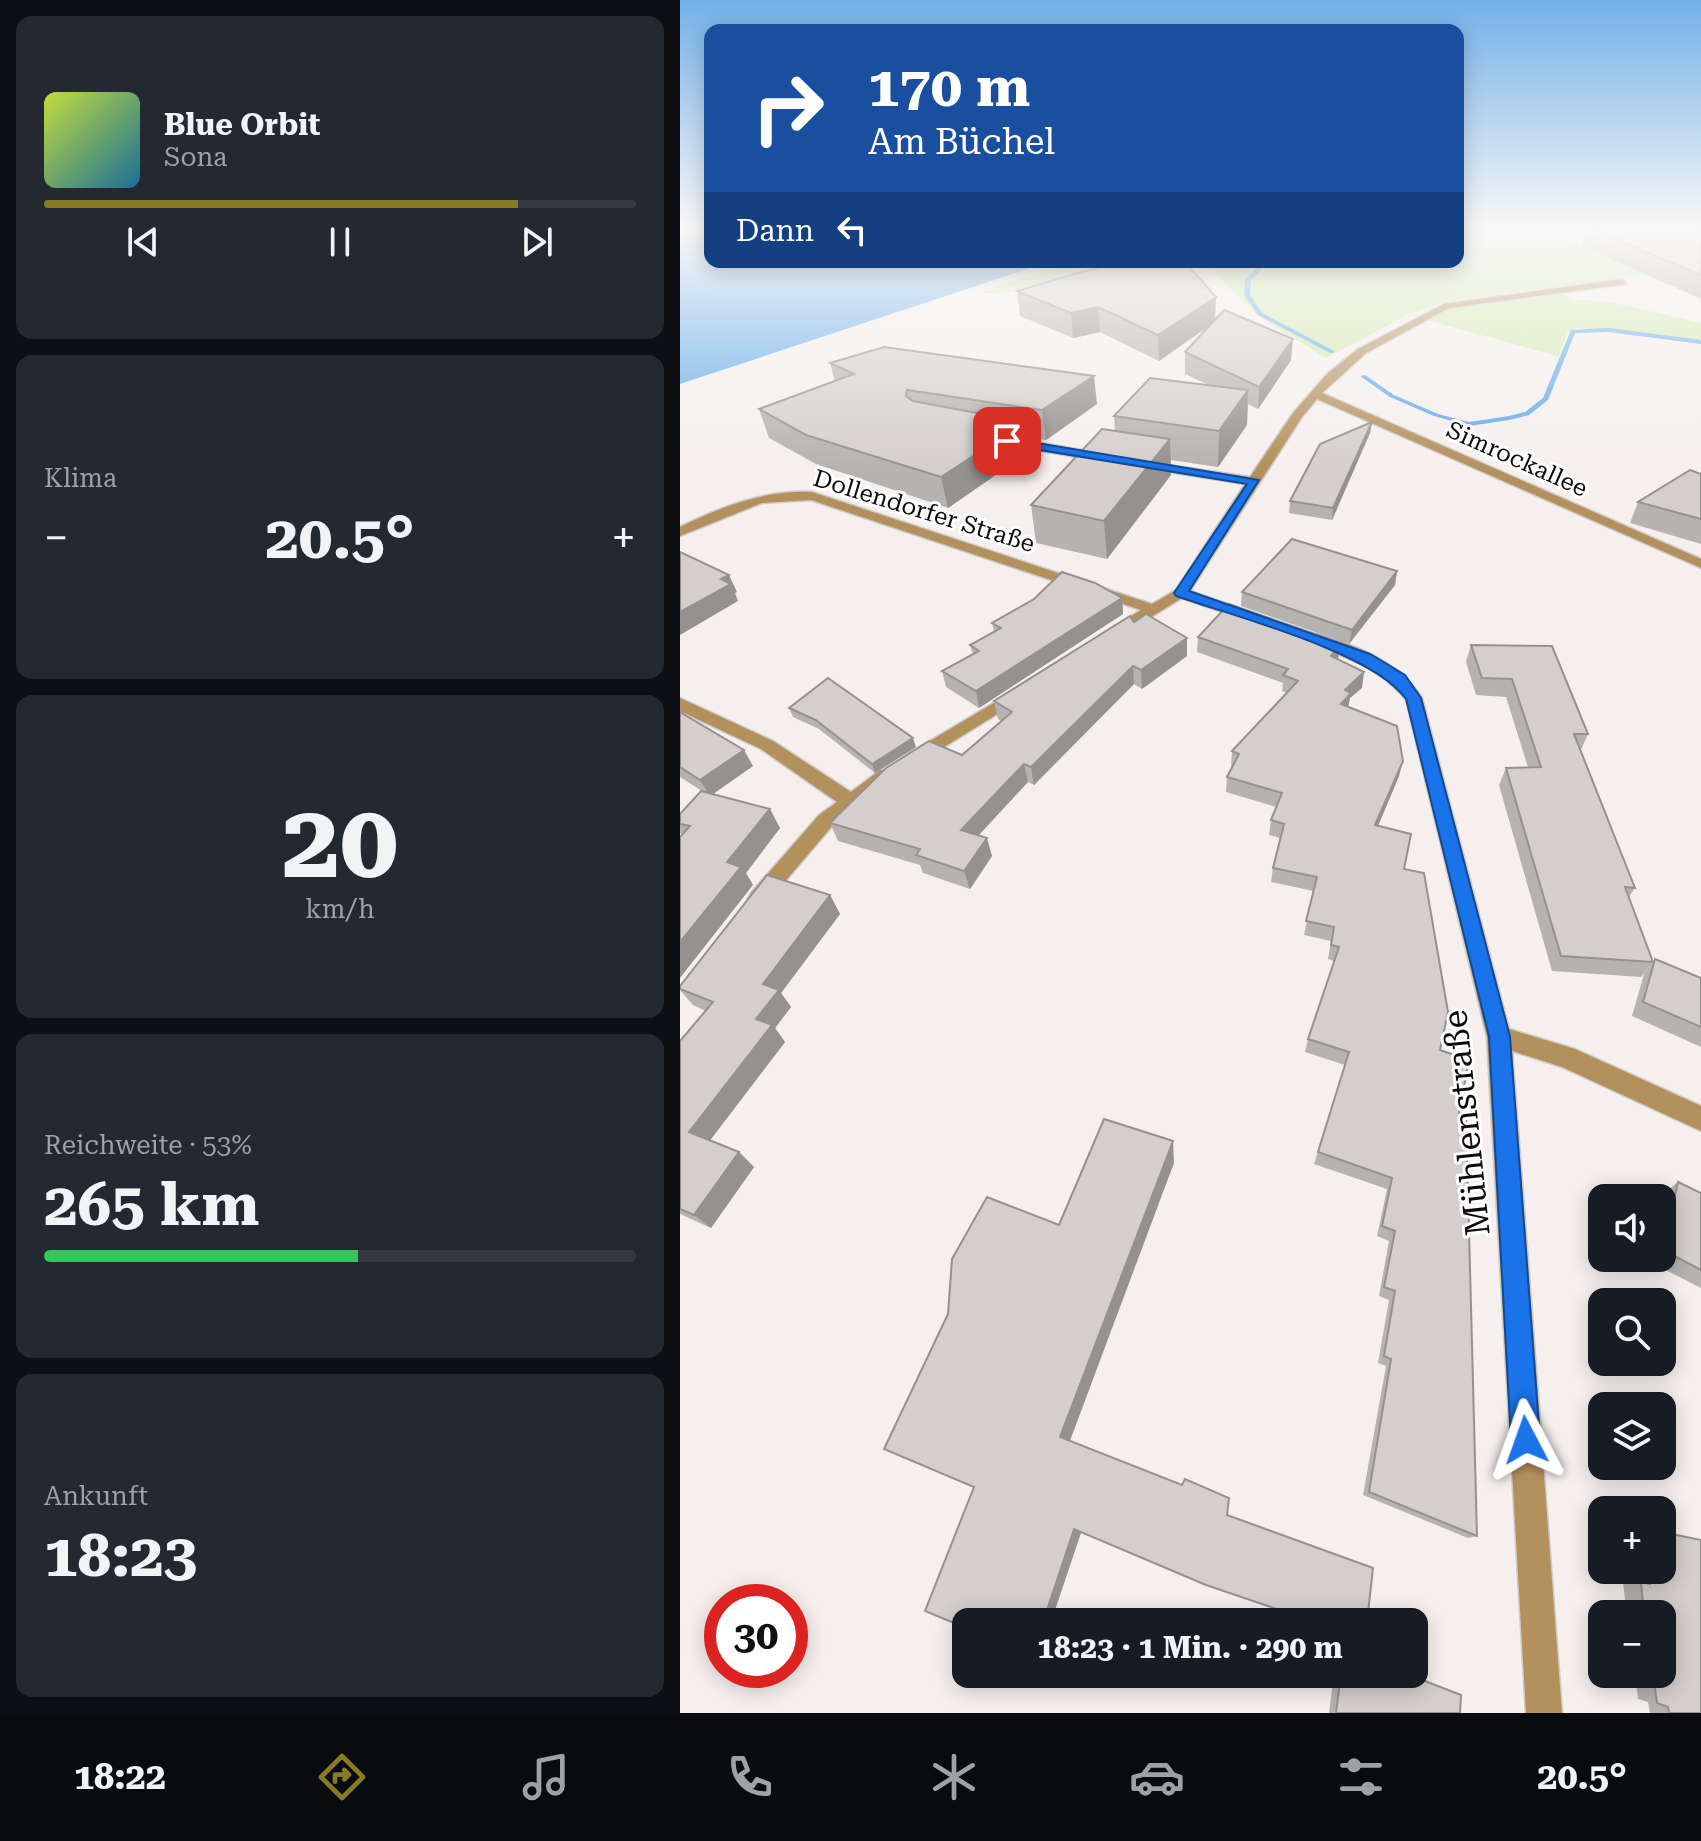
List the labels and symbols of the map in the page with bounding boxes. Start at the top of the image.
pin [973,407,1041,475]
street label: Simrockallee [1442,416,1592,502]
street label: Dollendorfer Straße [810,464,1038,558]
street label: Mühlenstraße [1434,1008,1498,1238]
position arrow [1484,1398,1568,1482]
speed limit sign: 30 [704,1584,808,1688]

